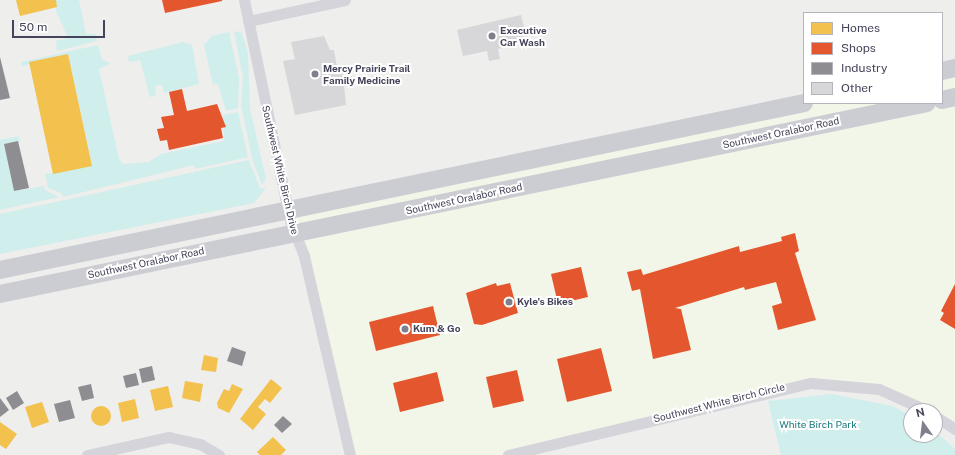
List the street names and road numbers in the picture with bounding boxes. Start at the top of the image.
street label: Southwest White Birch Drive [259,104,301,236]
street label: Southwest Oralabor Road [722,115,840,151]
street label: Southwest Oralabor Road [405,181,523,217]
street label: Southwest Oralabor Road [87,245,205,281]
street label: Southwest White Birch Circle [652,381,786,425]

